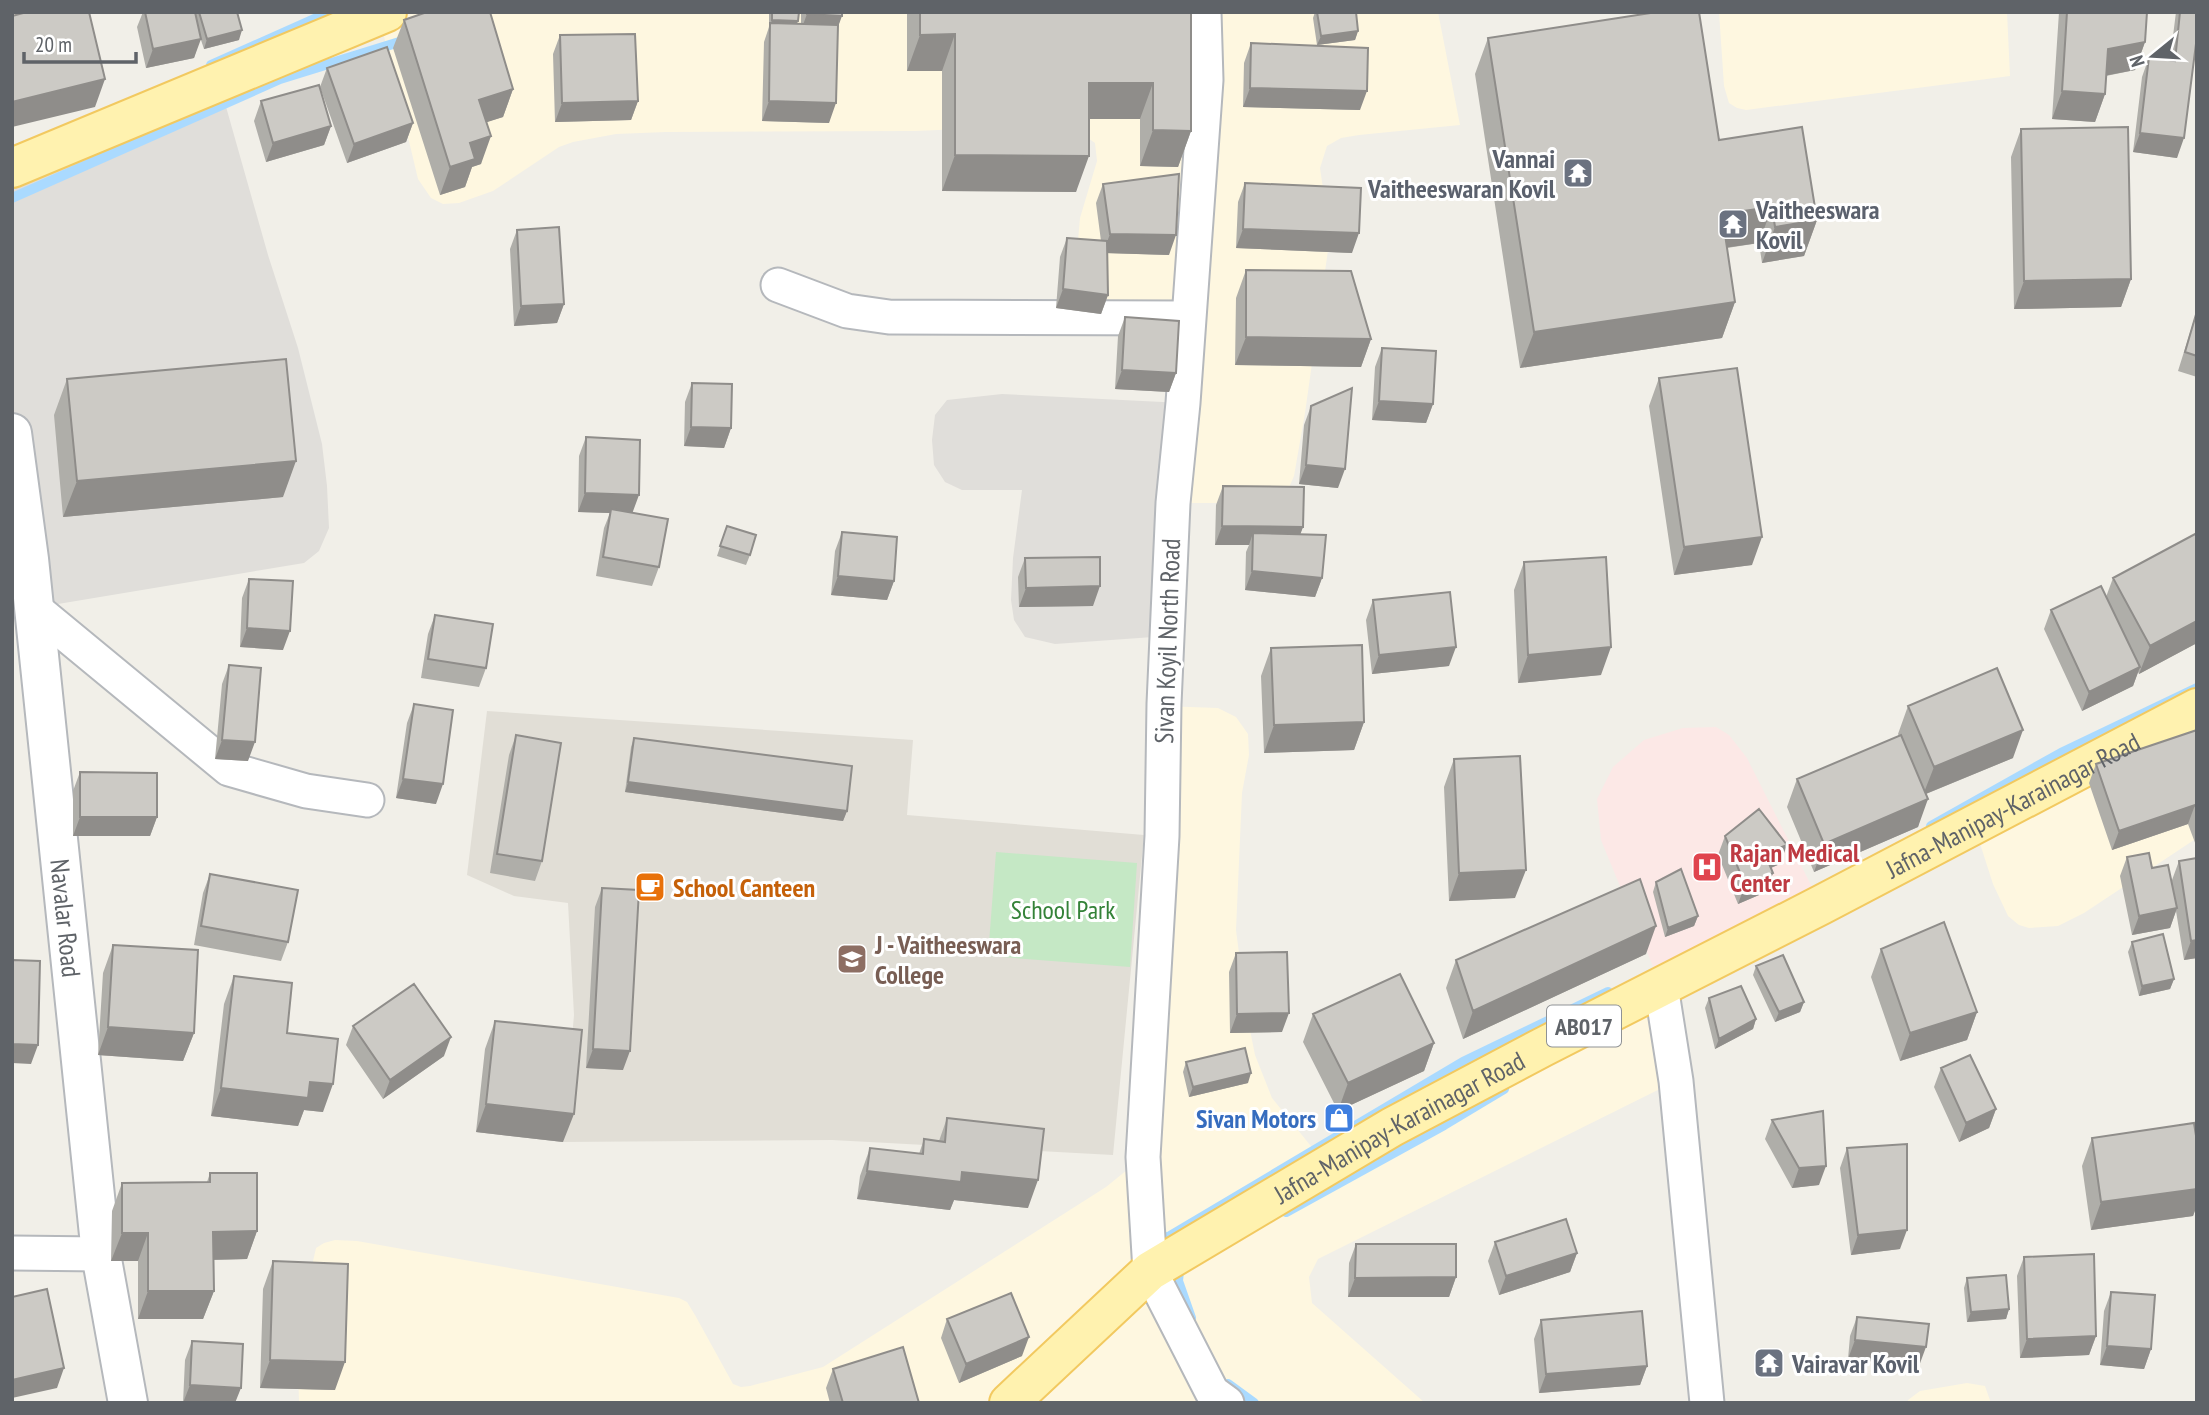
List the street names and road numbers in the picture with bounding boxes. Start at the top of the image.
street label: Sivan Koyil North Road [1147,538,1187,744]
street label: Jafna-Manipay-Karainagar Road [1879,725,2145,885]
street label: Navalar Road [44,857,89,979]
road number: AB017 [1547,1006,1621,1046]
street label: Jafna-Manipay-Karainagar Road [1267,1043,1530,1211]

